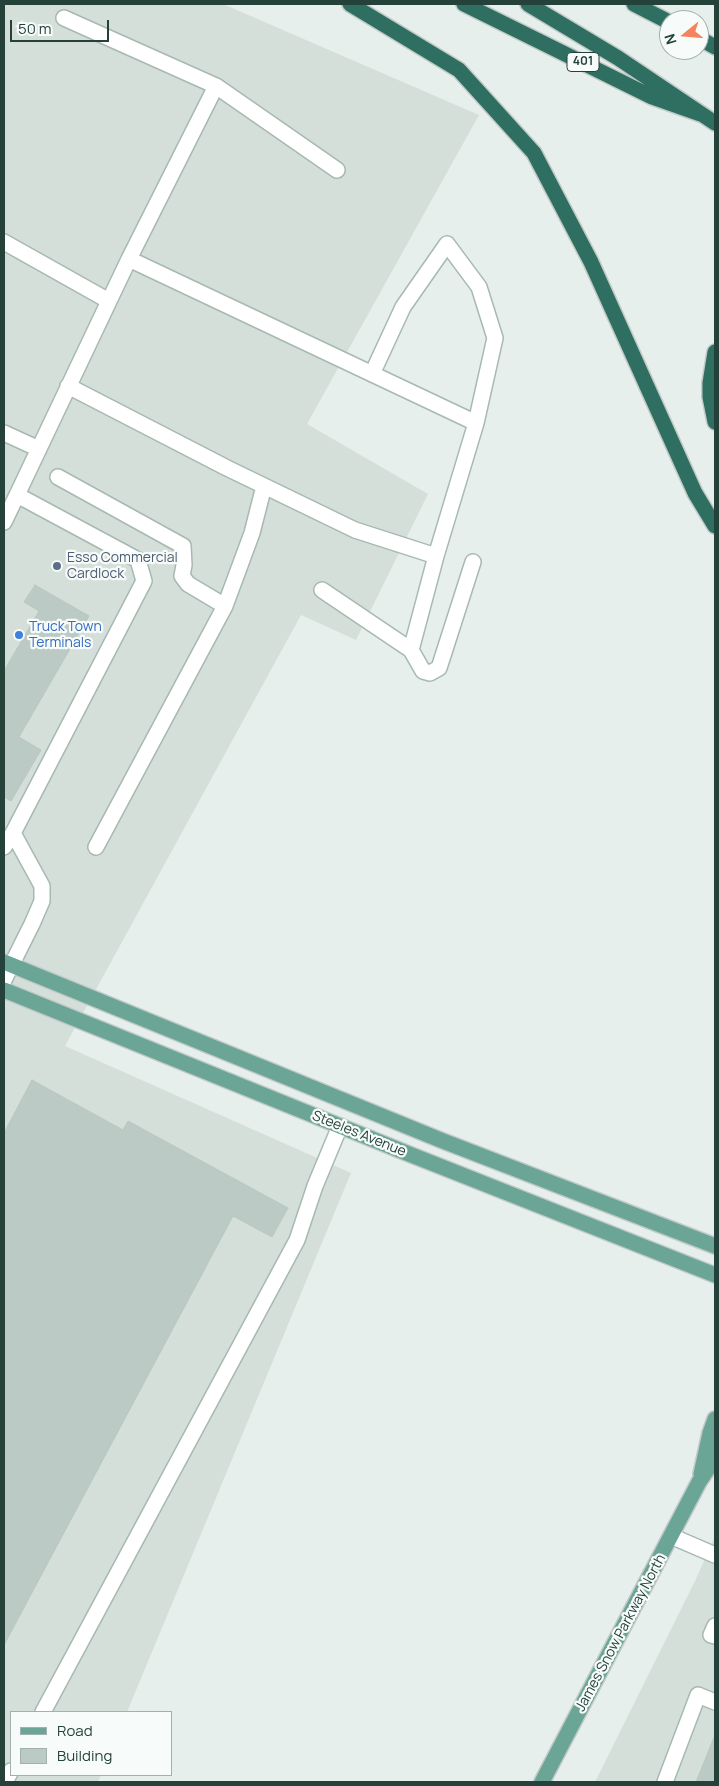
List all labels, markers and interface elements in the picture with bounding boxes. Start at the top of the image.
scale bar [12,10,111,42]
north arrow [659,10,709,60]
text: 50 m [18,18,52,39]
text: N [660,32,681,47]
road number: 401 [567,52,599,72]
place label: Esso Commercial Cardlock [67,550,178,582]
marker: Esso Commercial Cardlock [51,560,63,572]
place label: Truck Town Terminals [29,619,102,652]
marker: Truck Town Terminals [13,629,25,641]
street label: Steeles Avenue [310,1108,408,1160]
street label: James Snow Parkway North [572,1552,670,1714]
legend [10,1711,172,1776]
text: Road [57,1720,93,1741]
text: Building [57,1745,112,1766]

